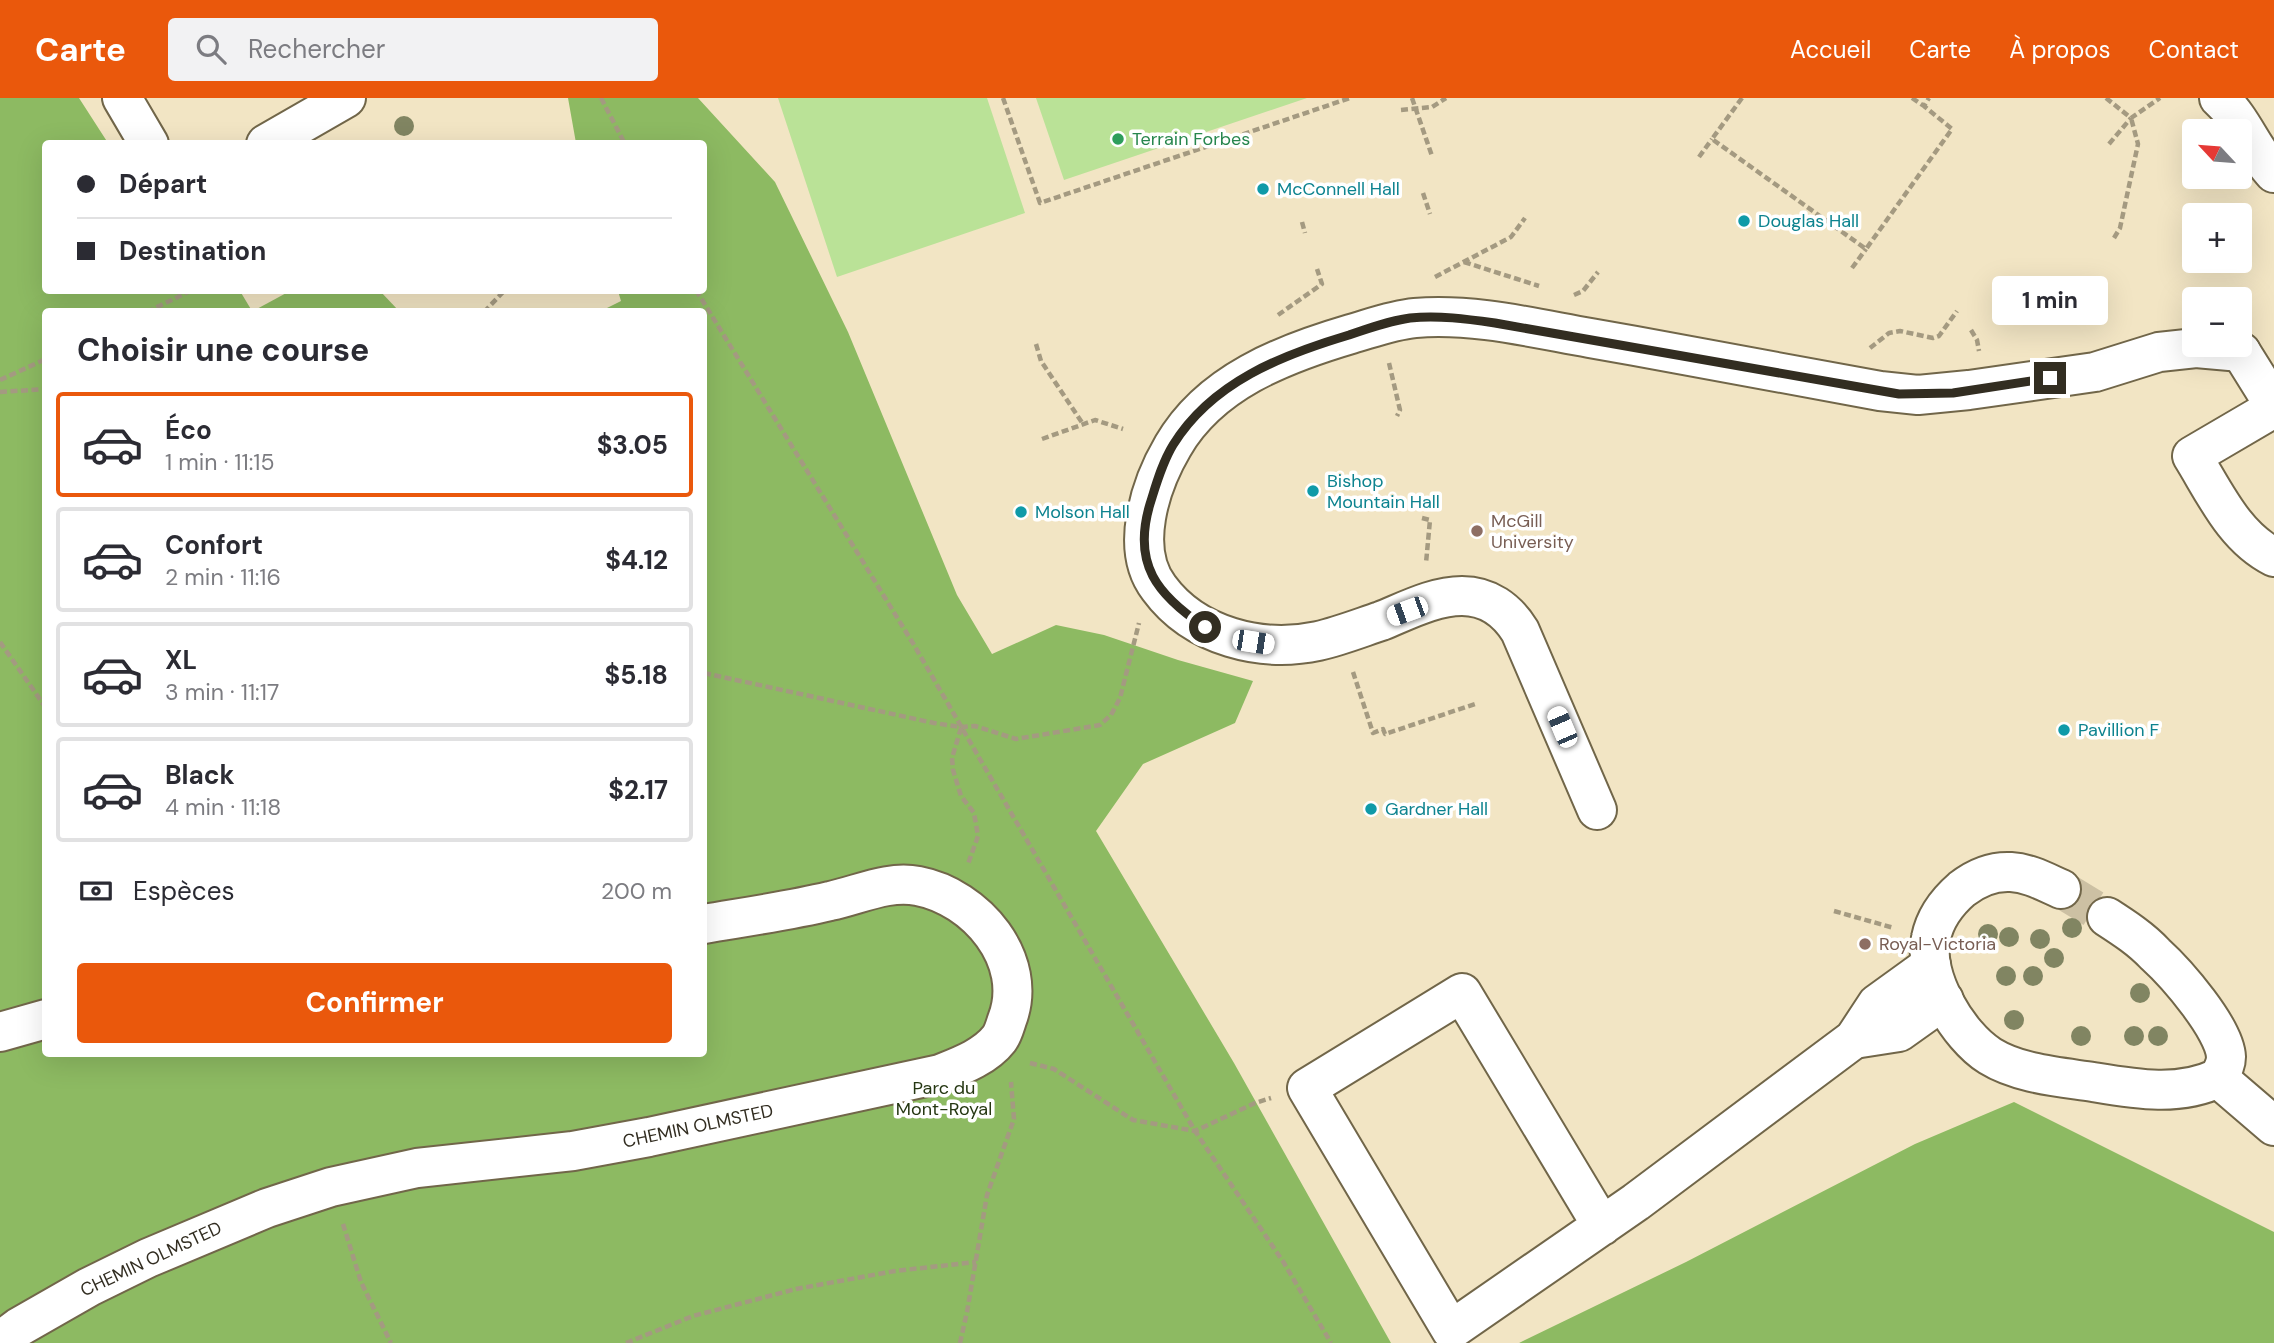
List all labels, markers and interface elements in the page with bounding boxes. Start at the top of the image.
search box [168,18,658,81]
text: Carte [35,28,126,71]
icon: search [192,30,230,68]
text: Rechercher [248,32,385,66]
text: Accueil [1790,34,1871,65]
text: Carte [1909,34,1971,65]
text: À propos [2009,34,2111,65]
text: Contact [2149,34,2239,65]
north arrow [2182,119,2252,189]
map controls [2182,119,2252,357]
place label: Terrain Forbes [1132,127,1250,151]
marker: Terrain Forbes [1110,131,1126,147]
text: Départ [119,167,207,201]
place label: McConnell Hall [1277,177,1400,201]
marker: McConnell Hall [1255,181,1271,197]
button: + [2182,203,2252,273]
place label: Douglas Hall [1758,209,1859,233]
marker: Douglas Hall [1736,213,1752,229]
text: Destination [119,234,266,268]
callout: 1 min [1992,276,2108,326]
text: 1 min [2022,285,2078,315]
button: − [2182,287,2252,357]
text: Choisir une course [77,329,369,371]
route end [2034,362,2066,394]
icon: car [81,413,144,476]
text: Éco [165,413,212,447]
text: $3.05 [597,428,668,462]
text: 1 min · 11:15 [165,447,275,477]
place label: Bishop Mountain Hall [1327,469,1440,514]
marker: Bishop Mountain Hall [1305,483,1321,499]
place label: Molson Hall [1035,500,1130,524]
marker: Molson Hall [1013,504,1029,520]
place label: McGill University [1491,509,1574,554]
marker: McGill University [1469,523,1485,539]
icon: car [81,528,144,591]
text: Confort [165,528,263,562]
text: $4.12 [605,543,668,577]
text: 2 min · 11:16 [165,562,281,592]
car [1384,594,1431,628]
route start [1189,611,1221,643]
car [1231,628,1276,656]
icon: car [81,643,144,706]
text: XL [165,643,197,677]
text: $5.18 [605,658,668,692]
text: 3 min · 11:17 [165,677,279,707]
car [1545,704,1580,750]
place label: Pavillion F [2078,718,2159,742]
marker: Pavillion F [2056,722,2072,738]
icon: car [81,758,144,821]
text: Black [165,758,235,792]
text: $2.17 [608,773,668,807]
text: 4 min · 11:18 [165,792,281,822]
place label: Gardner Hall [1385,797,1488,821]
marker: Gardner Hall [1363,801,1379,817]
icon: cash [77,872,115,910]
text: Espèces [133,874,234,908]
text: 200 m [601,876,672,906]
place label: Royal-Victoria [1879,932,1996,956]
marker: Royal-Victoria [1857,936,1873,952]
button: Confirmer [77,963,672,1043]
park label: Parc du Mont-Royal [896,1076,992,1121]
street label: CHEMIN OLMSTED [621,1098,775,1154]
street label: CHEMIN OLMSTED [76,1216,226,1302]

